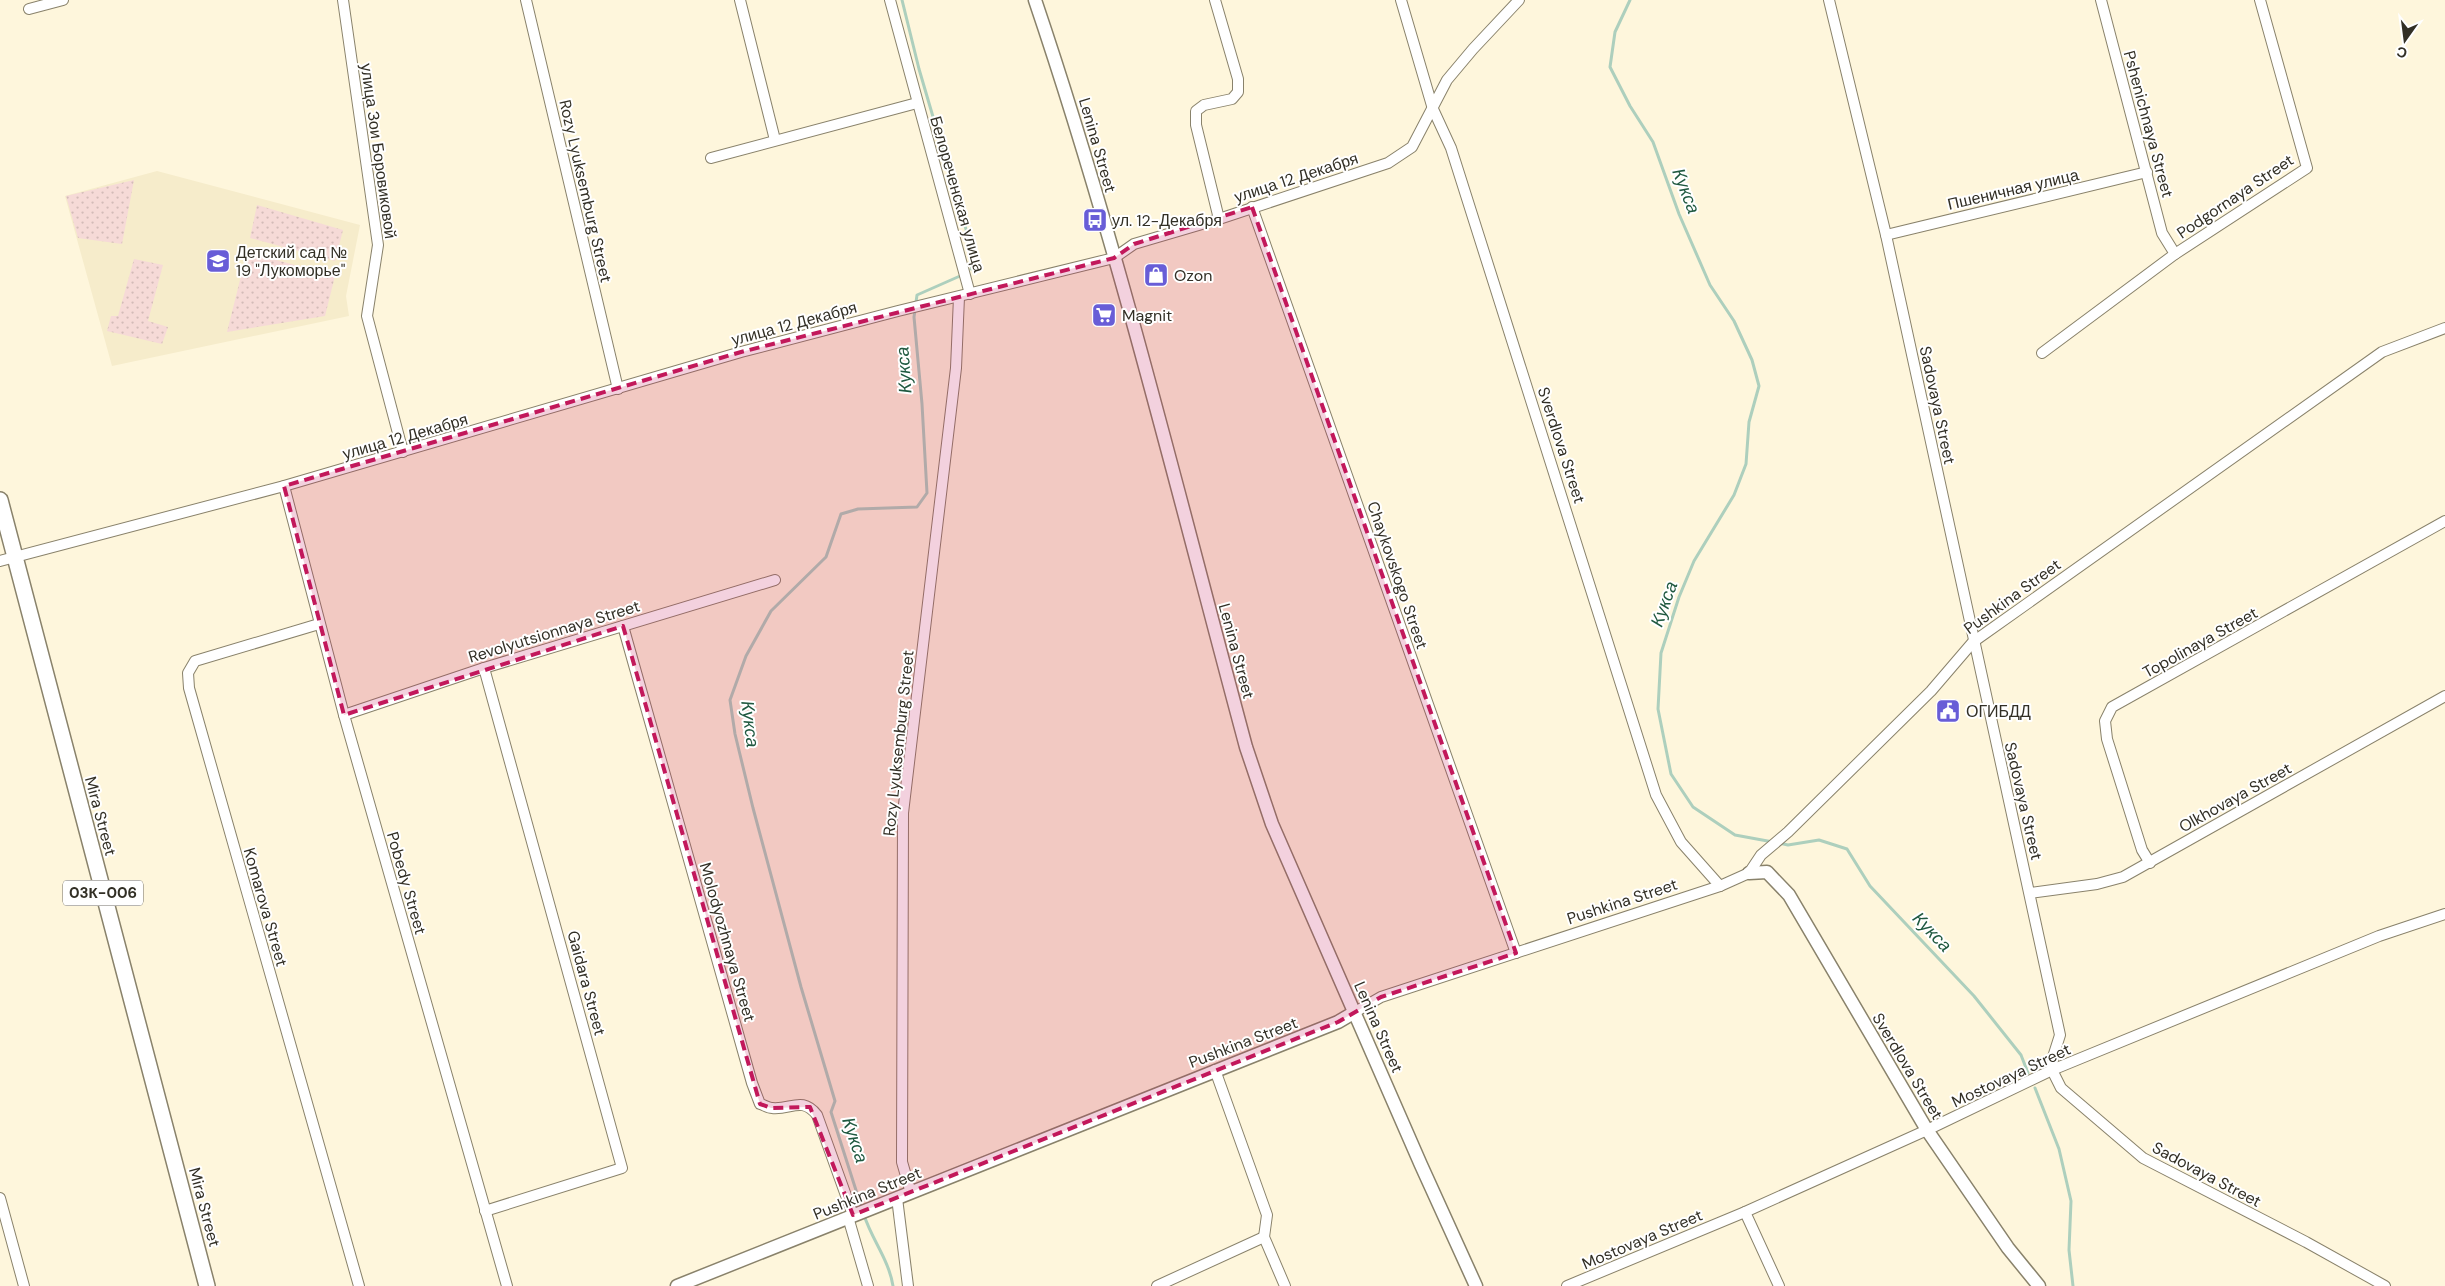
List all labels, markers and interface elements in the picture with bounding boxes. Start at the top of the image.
north arrow [2380,15,2430,65]
text: С [2395,43,2409,63]
street label: Pshenichnaya Street [2119,48,2178,200]
street label: улица Зои Боровиковой [356,62,401,240]
street label: Lenina Street [1074,95,1121,195]
street label: Rozy Lyuksemburg Street [554,98,617,285]
street label: Белореченская улица [925,113,990,275]
street label: улица 12 Декабря [1231,148,1361,207]
street label: Podgornaya Street [2173,149,2298,243]
street label: Пшеничная улица [1945,164,2081,215]
water label: Кукса [1666,165,1706,217]
bus stop icon: ул. 12-Декабря [1082,207,1108,233]
place label: ул. 12-Декабря [1112,210,1222,231]
place label: Детский сад № 19 "Лукоморье" [236,242,347,281]
school or university icon: Детский сад № 19 "Лукоморье" [205,248,231,274]
shop icon: Ozon [1143,262,1169,288]
place label: Ozon [1174,265,1212,286]
street label: улица 12 Декабря [729,297,859,350]
supermarket icon: Magnit [1091,302,1117,328]
place label: Magnit [1122,305,1172,326]
street label: Sadovaya Street [1915,344,1960,466]
water label: Кукса [890,346,918,394]
street label: Sverdlova Street [1533,384,1590,506]
street label: улица 12 Декабря [340,409,470,464]
street label: Chaykovskogo Street [1362,498,1433,652]
street label: Pushkina Street [1960,554,2065,639]
water label: Кукса [1645,578,1683,630]
street label: Revolyutsionnaya Street [466,595,642,668]
street label: Lenina Street [1214,601,1259,701]
street label: Topolinaya Street [2139,602,2261,683]
street label: Rozy Lyuksemburg Street [878,649,919,837]
public building icon: ОГИБДД [1935,698,1961,724]
water label: Кукса [735,699,765,749]
place label: ОГИБДД [1966,701,2031,722]
street label: Sadovaya Street [2000,740,2047,862]
street label: Olkhovaya Street [2175,758,2295,837]
street label: Mira Street [80,774,121,858]
street label: Pobedy Street [382,829,431,937]
street label: Komarova Street [239,845,292,969]
street label: Molodyozhnaya Street [695,860,760,1024]
street label: Pushkina Street [1564,874,1680,929]
road number: 03К-006 [63,880,143,906]
water label: Кукса [1907,907,1957,957]
street label: Gaidara Street [562,928,611,1038]
street label: Lenina Street [1349,978,1408,1076]
street label: Sverdlova Street [1867,1009,1948,1124]
street label: Pushkina Street [1186,1012,1301,1073]
street label: Mostovaya Street [1948,1039,2074,1112]
water label: Кукса [836,1114,874,1166]
street label: Sadovaya Street [2149,1137,2265,1212]
street label: Pushkina Street [810,1162,924,1225]
street label: Mira Street [184,1165,225,1249]
street label: Mostovaya Street [1579,1205,1706,1274]

